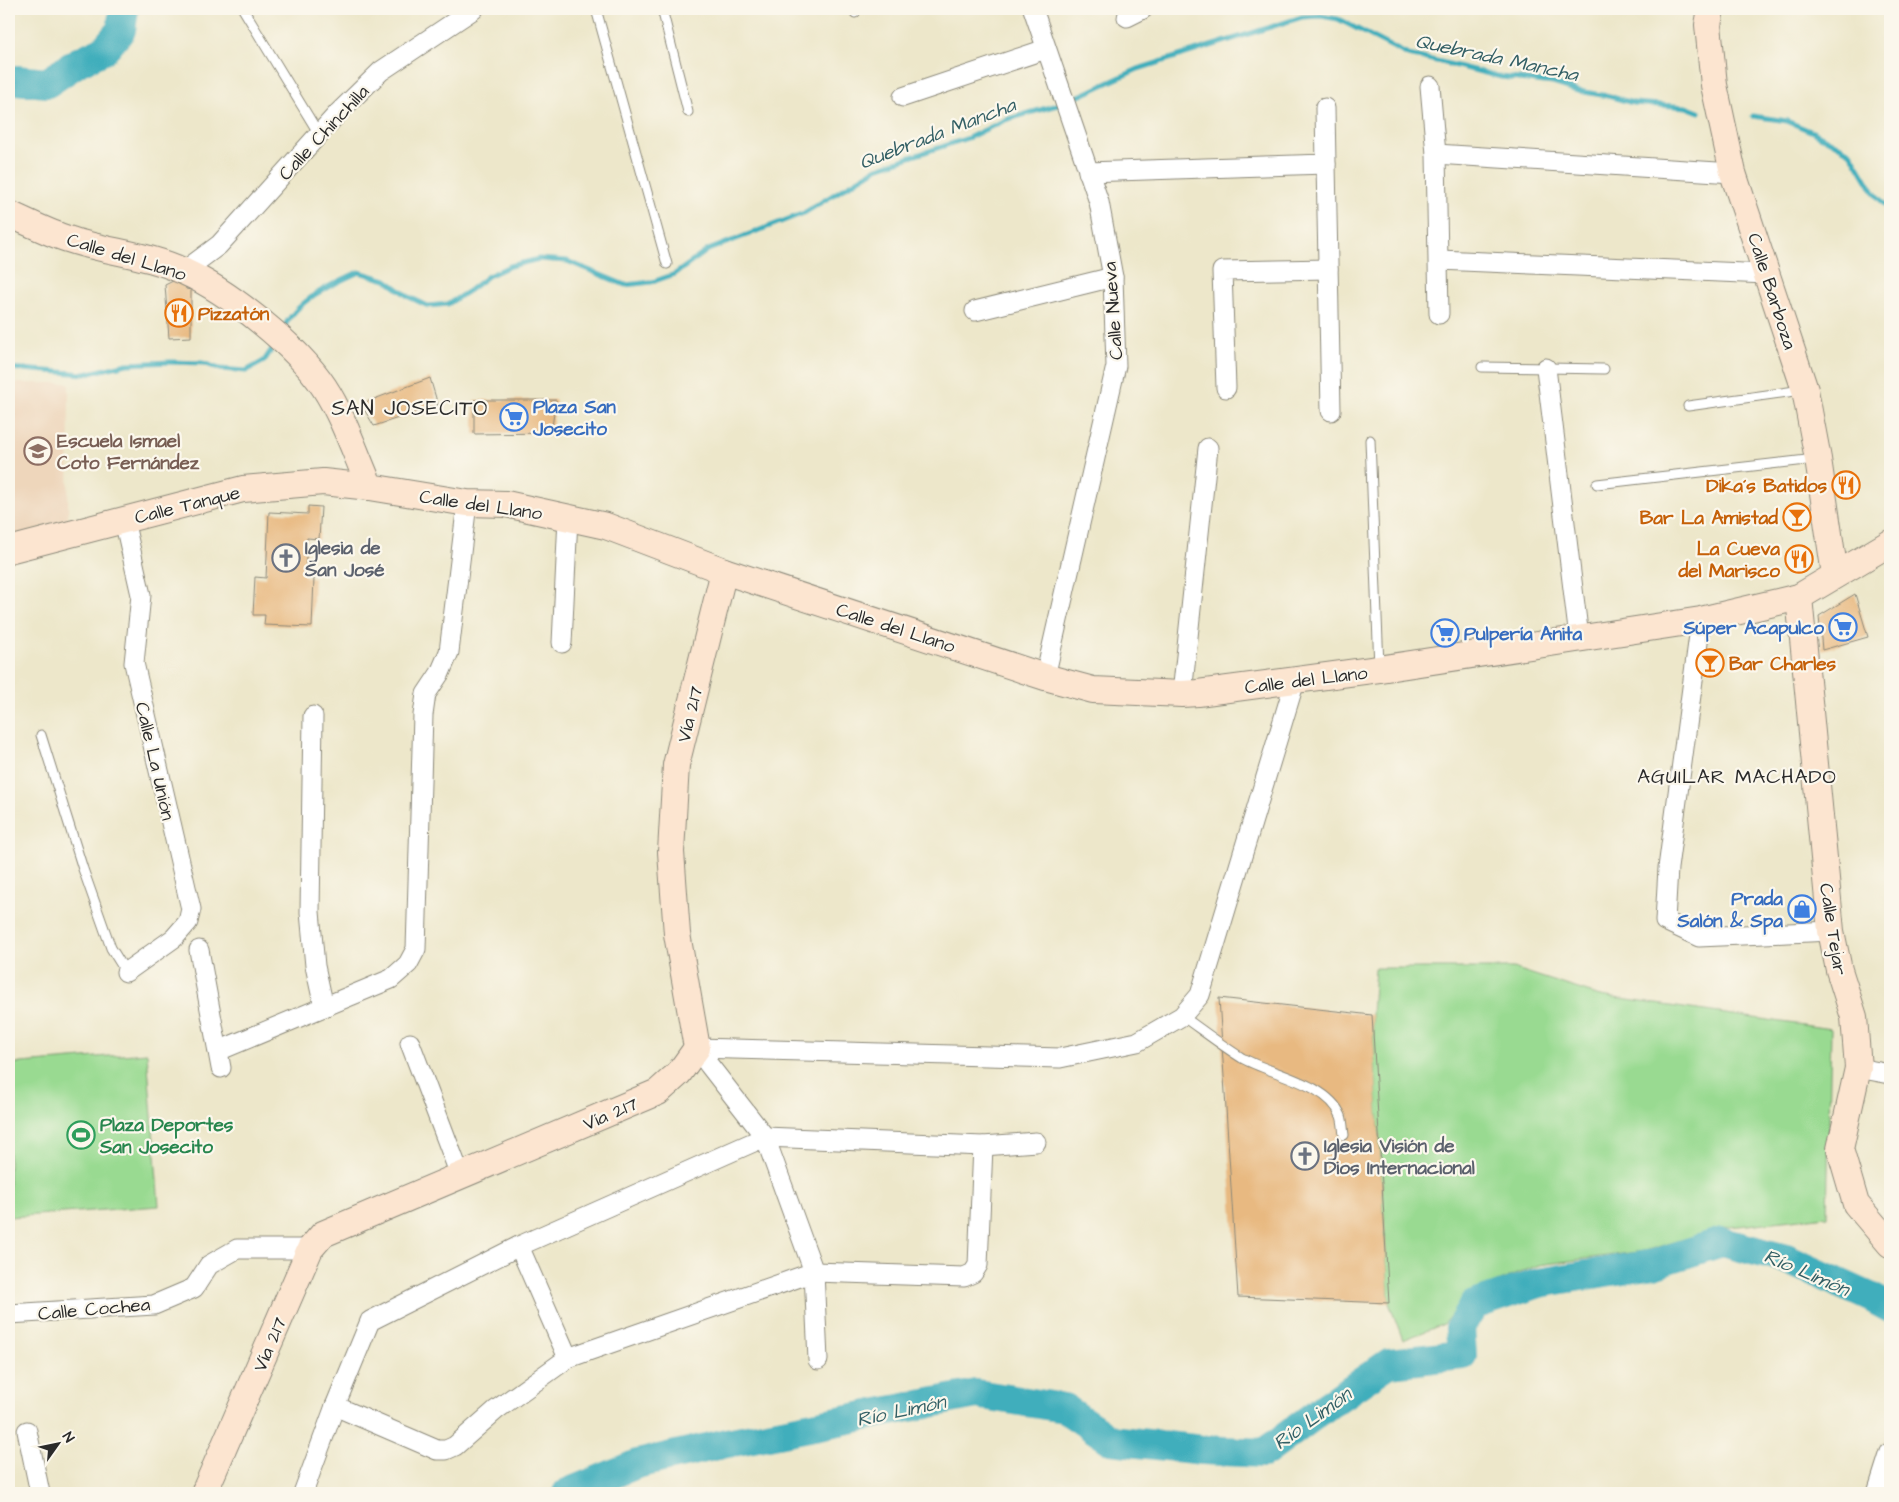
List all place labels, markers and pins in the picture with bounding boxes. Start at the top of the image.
restaurant icon: Pizzatón [164,298,194,328]
place label: Pizzatón [198,301,270,328]
place label: Plaza San Josecito [532,394,616,443]
supermarket icon: Plaza San Josecito [499,402,529,432]
place label: Escuela Ismael Coto Fernández [57,428,200,477]
school or university icon: Escuela Ismael Coto Fernández [23,436,53,466]
restaurant icon: Dika´s Batidos [1831,470,1861,500]
place label: Dika´s Batidos [1706,473,1827,500]
bar icon: Bar La Amistad [1782,502,1812,532]
place label: Bar La Amistad [1640,505,1778,532]
place label: Iglesia de San José [304,535,385,584]
place label: La Cueva del Marisco [1677,536,1780,585]
church icon: Iglesia de San José [271,543,301,573]
restaurant icon: La Cueva del Marisco [1784,544,1814,574]
supermarket icon: Súper Acapulco [1828,612,1858,642]
place label: Súper Acapulco [1682,615,1824,642]
supermarket icon: Pulpería Anita [1430,618,1460,648]
place label: Pulpería Anita [1464,621,1582,648]
bar icon: Bar Charles [1695,648,1725,678]
place label: Bar Charles [1729,651,1837,678]
place label: Prada Salón & Spa [1677,886,1783,935]
shop icon: Prada Salón & Spa [1787,894,1817,924]
place label: Plaza Deportes San Josecito [99,1112,234,1161]
sports icon: Plaza Deportes San Josecito [66,1120,96,1150]
place label: Iglesia Visión de Dios Internacional [1324,1133,1475,1182]
church icon: Iglesia Visión de Dios Internacional [1290,1141,1320,1171]

